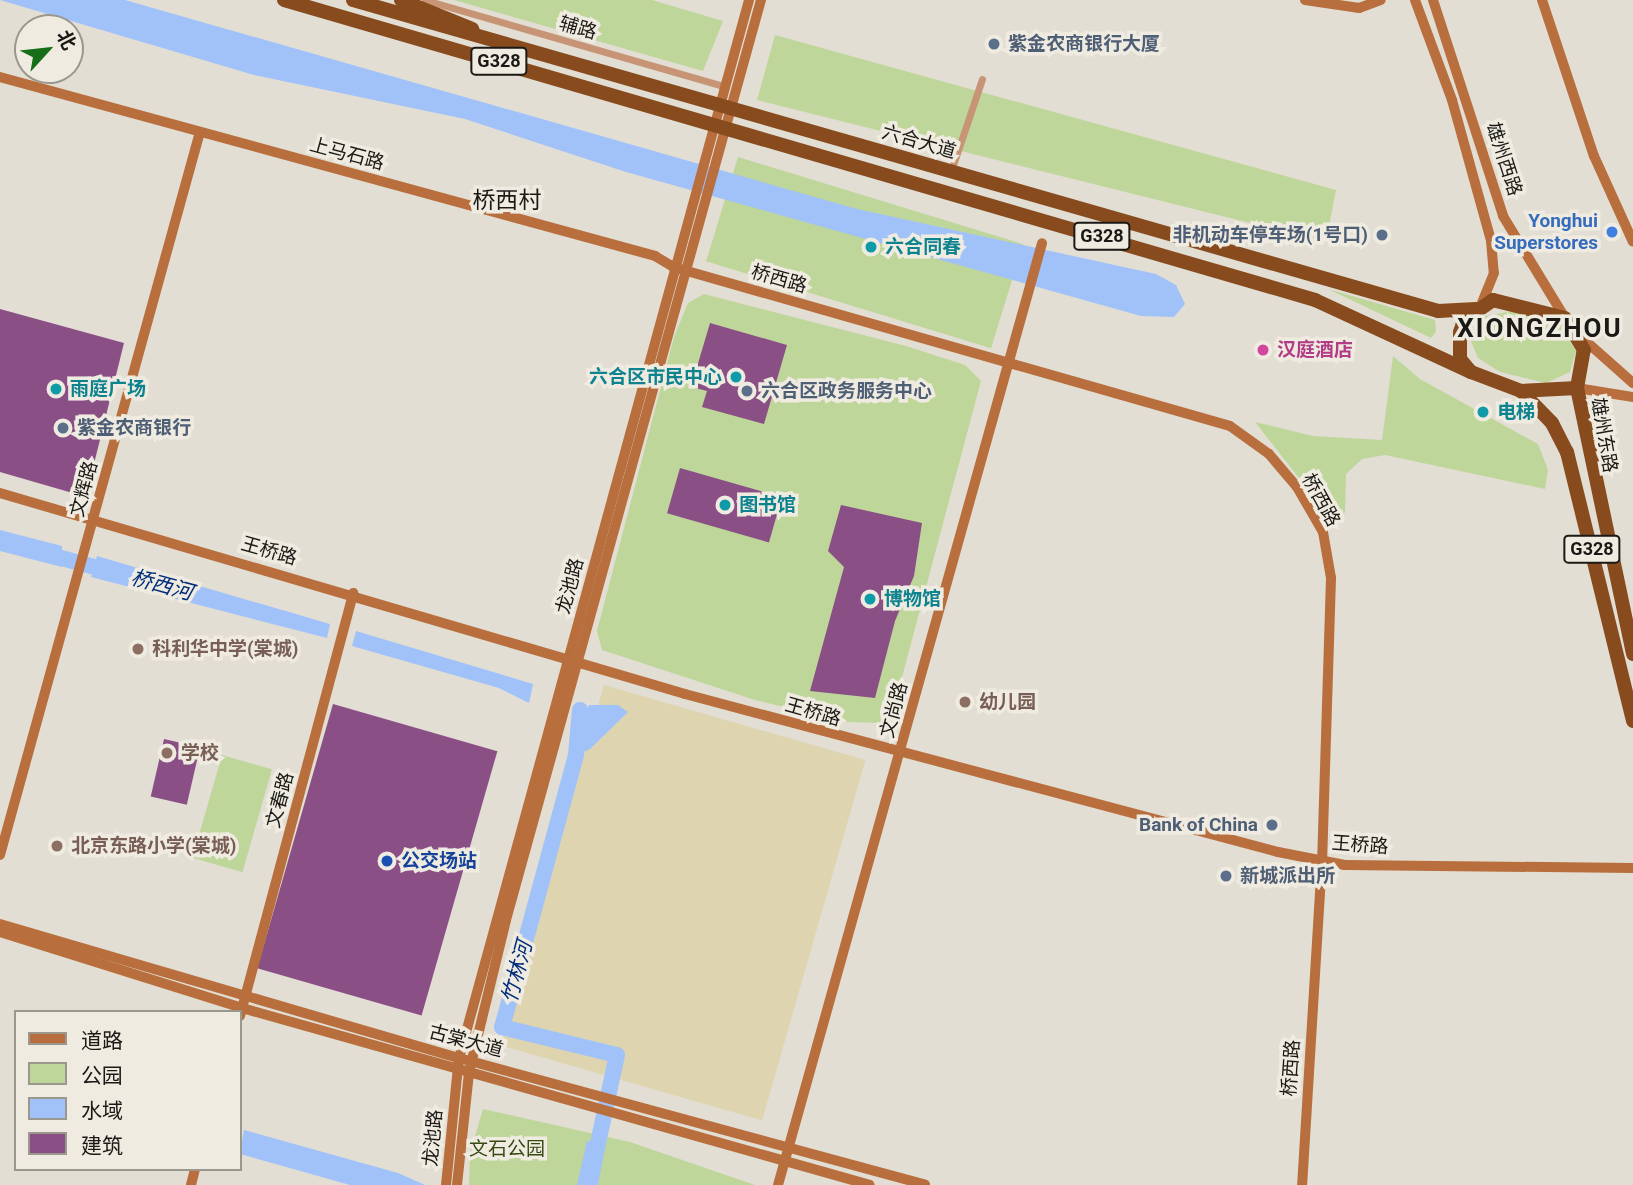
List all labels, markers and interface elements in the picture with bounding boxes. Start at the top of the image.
street label: 辅路 [557,12,599,44]
north arrow [14,14,84,84]
text: 北 [52,26,81,54]
place label: 紫金农商银行大厦 [1008,33,1160,55]
marker: 紫金农商银行大厦 [986,36,1002,52]
road number: G328 [469,46,529,76]
street label: 雄州西路 [1481,119,1527,199]
street label: 六合大道 [879,121,959,163]
street label: 上马石路 [307,133,387,175]
district label: 桥西村 [473,187,541,215]
place label: Yonghui Superstores [1494,210,1598,254]
road number: G328 [1072,222,1132,250]
place label: 非机动车停车场(1号口) [1173,224,1368,246]
marker: Yonghui Superstores [1604,224,1620,240]
marker: 非机动车停车场(1号口) [1374,227,1390,243]
place label: 六合同春 [885,236,961,258]
marker: 六合同春 [863,239,879,255]
street label: 桥西路 [748,260,810,298]
district label: XIONGZHOU [1458,313,1622,345]
place label: 汉庭酒店 [1277,339,1353,361]
marker: 汉庭酒店 [1255,342,1271,358]
place label: 六合区市民中心 [589,366,722,388]
marker: 六合区市民中心 [728,369,744,385]
place label: 雨庭广场 [70,378,146,400]
place label: 六合区政务服务中心 [761,380,932,402]
marker: 雨庭广场 [48,381,64,397]
marker: 六合区政务服务中心 [739,383,755,399]
street label: 雄州东路 [1586,396,1622,474]
place label: 电梯 [1497,401,1535,423]
marker: 电梯 [1475,404,1491,420]
place label: 紫金农商银行 [77,417,191,439]
marker: 紫金农商银行 [55,420,71,436]
street label: 文辉路 [66,459,102,519]
street label: 桥西路 [1297,470,1345,530]
place label: 图书馆 [739,494,796,516]
marker: 图书馆 [717,497,733,513]
street label: 王桥路 [238,532,300,570]
road number: G328 [1562,534,1622,564]
street label: 龙池路 [552,556,588,616]
water label: 桥西河 [128,565,196,605]
place label: 博物馆 [884,588,941,610]
marker: 博物馆 [862,591,878,607]
place label: 科利华中学(棠城) [152,638,298,660]
marker: 科利华中学(棠城) [130,641,146,657]
street label: 文尚路 [876,680,912,740]
place label: 幼儿园 [979,691,1036,713]
street label: 王桥路 [782,693,844,731]
marker: 幼儿园 [957,694,973,710]
place label: 学校 [181,742,219,764]
marker: 学校 [159,745,175,761]
street label: 文春路 [262,770,298,830]
place label: Bank of China [1139,814,1258,836]
marker: Bank of China [1264,817,1280,833]
street label: 王桥路 [1331,832,1389,858]
place label: 北京东路小学(棠城) [71,835,236,857]
marker: 北京东路小学(棠城) [49,838,65,854]
place label: 公交场站 [401,850,477,872]
marker: 公交场站 [379,853,395,869]
place label: 新城派出所 [1240,865,1335,887]
marker: 新城派出所 [1218,868,1234,884]
water label: 竹林河 [497,938,537,1006]
legend [14,1010,242,1171]
street label: 古棠大道 [426,1020,506,1062]
text: 道路 [81,1029,123,1053]
street label: 桥西路 [1278,1039,1304,1097]
text: 公园 [81,1064,123,1088]
text: 水域 [81,1099,123,1123]
street label: 龙池路 [419,1109,447,1167]
text: 建筑 [81,1134,123,1158]
park label: 文石公园 [469,1138,545,1160]

